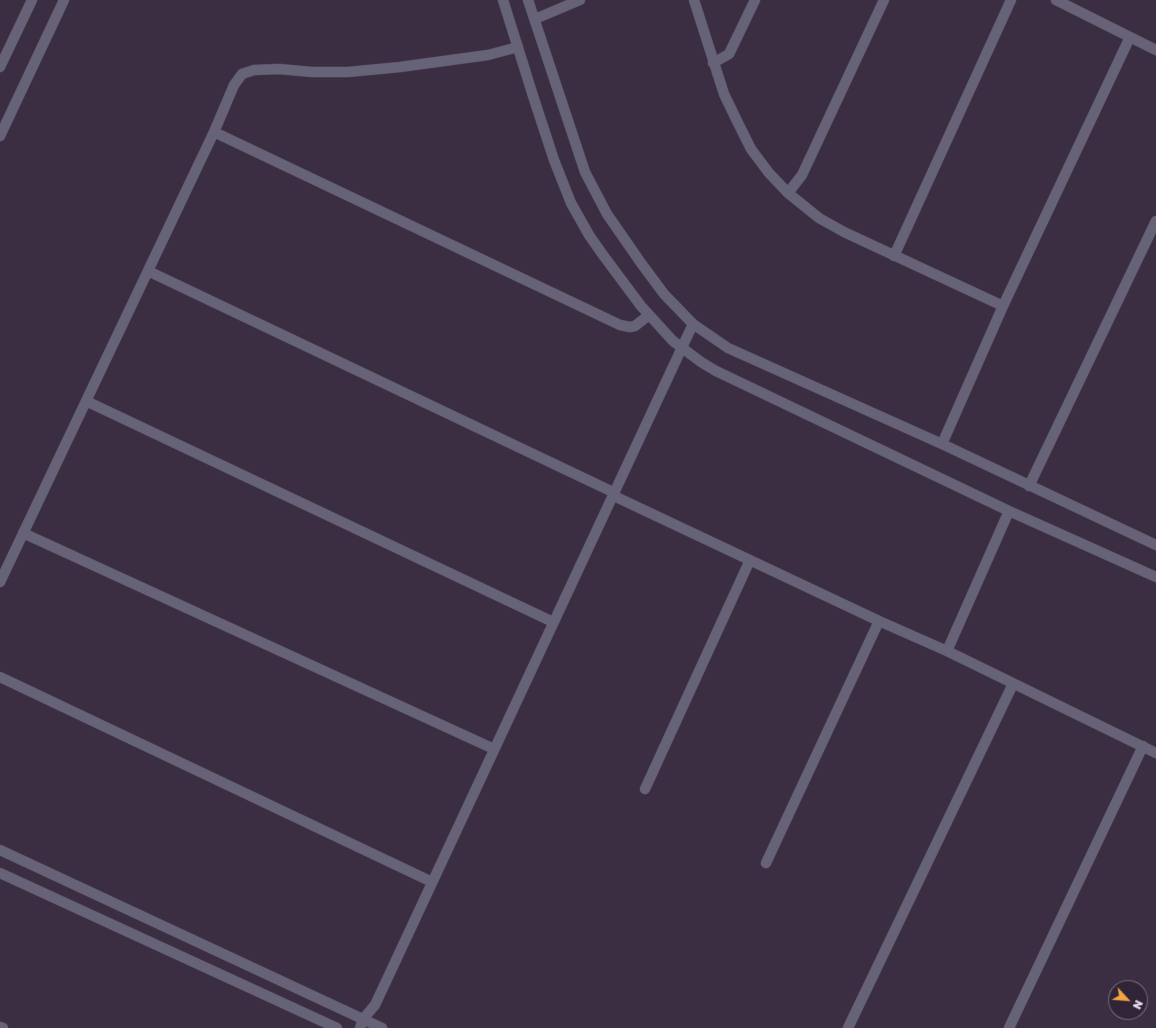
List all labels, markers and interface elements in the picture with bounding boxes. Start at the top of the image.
north arrow [1108,980,1148,1020]
text: N [1131,998,1146,1012]

